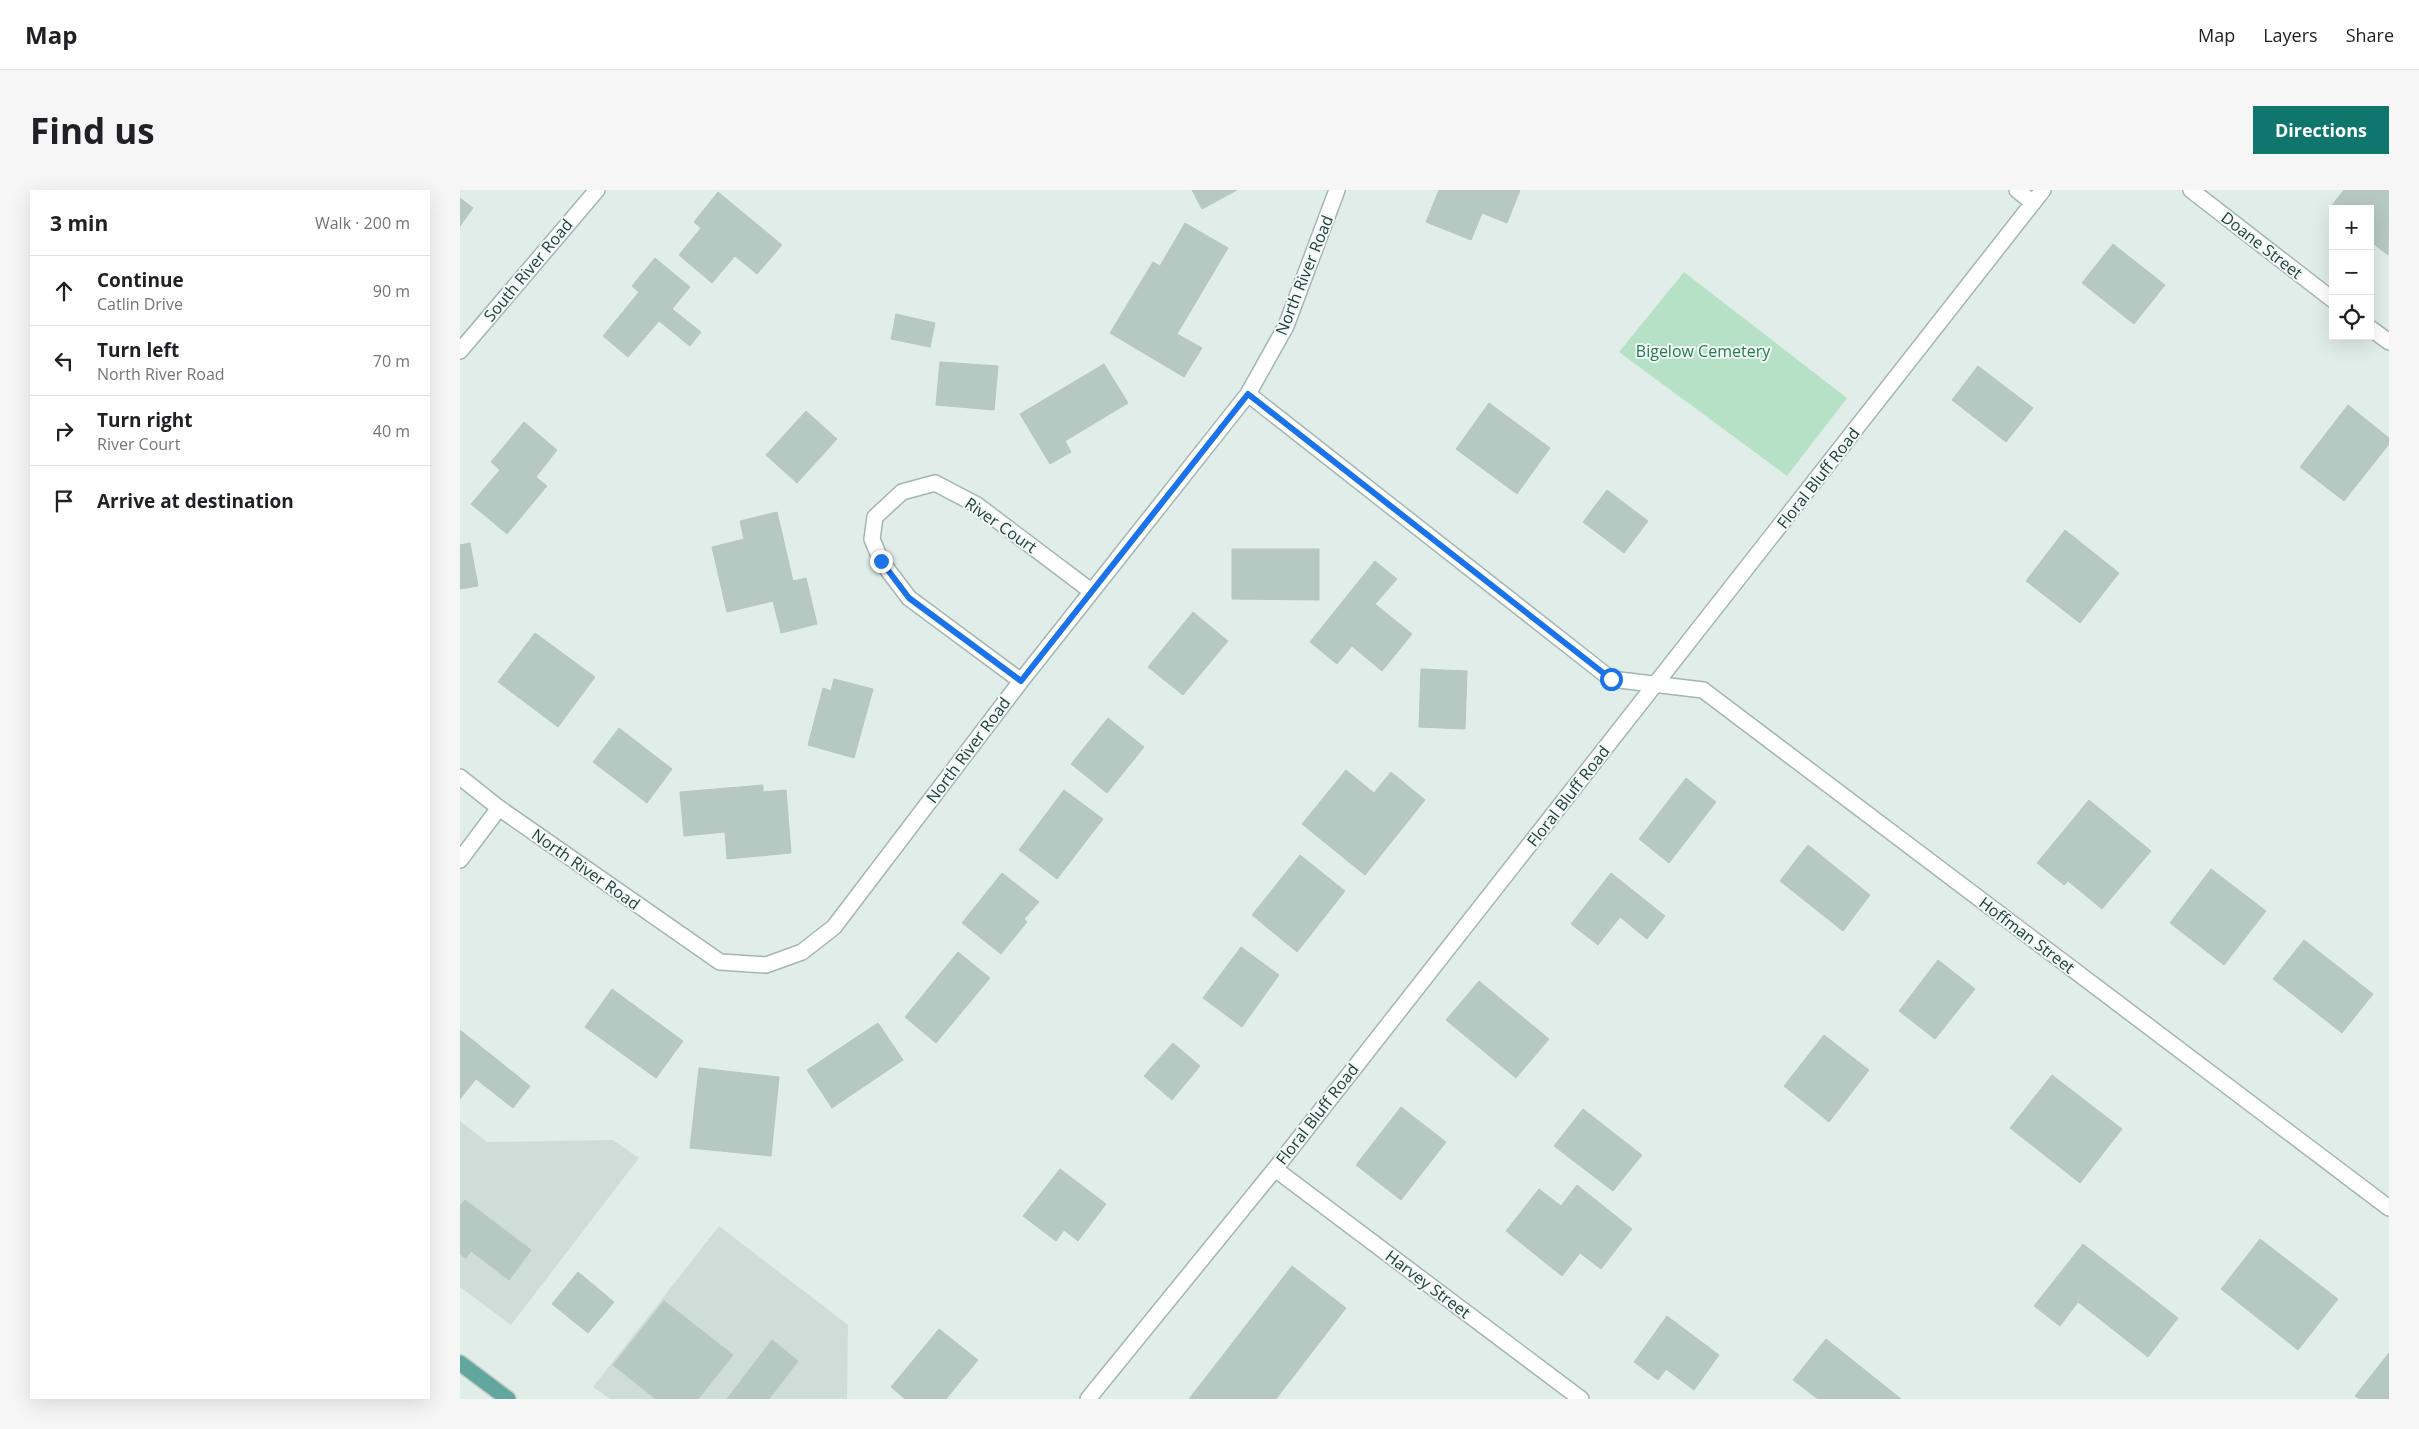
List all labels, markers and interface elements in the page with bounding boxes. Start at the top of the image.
text: Map [25,18,77,51]
text: Map [2198,23,2235,47]
text: Layers [2263,23,2318,47]
text: Share [2346,23,2394,47]
button: Directions [2253,106,2389,154]
text: Find us [30,107,155,154]
map controls [2329,205,2374,340]
button: + [2329,205,2374,250]
street label: Doane Street [2217,206,2308,284]
text: 3 min [50,209,108,237]
text: Walk · 200 m [315,212,410,234]
street label: North River Road [1270,212,1338,338]
street label: South River Road [479,214,577,326]
button: − [2329,250,2374,295]
text: Continue [97,267,184,293]
icon: ahead [50,277,78,305]
text: 90 m [373,280,410,302]
text: Catlin Drive [97,293,183,315]
button: locate [2329,295,2374,340]
text: Turn left [97,337,179,363]
park label: Bigelow Cemetery [1636,340,1771,362]
icon: left [50,347,78,375]
text: 70 m [373,350,410,372]
text: North River Road [97,363,225,385]
text: Turn right [97,407,192,433]
icon: right [50,417,78,445]
text: 40 m [373,420,410,442]
street label: Floral Bluff Road [1772,423,1864,533]
text: River Court [97,433,180,455]
icon: arrive [50,487,78,515]
text: Arrive at destination [97,488,294,514]
street label: River Court [961,492,1042,558]
route end [870,550,893,573]
route start [1600,668,1623,691]
street label: North River Road [921,692,1015,808]
street label: Floral Bluff Road [1522,741,1614,851]
street label: North River Road [527,823,645,915]
street label: Hoffman Street [1975,892,2080,978]
street label: Floral Bluff Road [1271,1059,1363,1169]
street label: Harvey Street [1381,1245,1475,1323]

